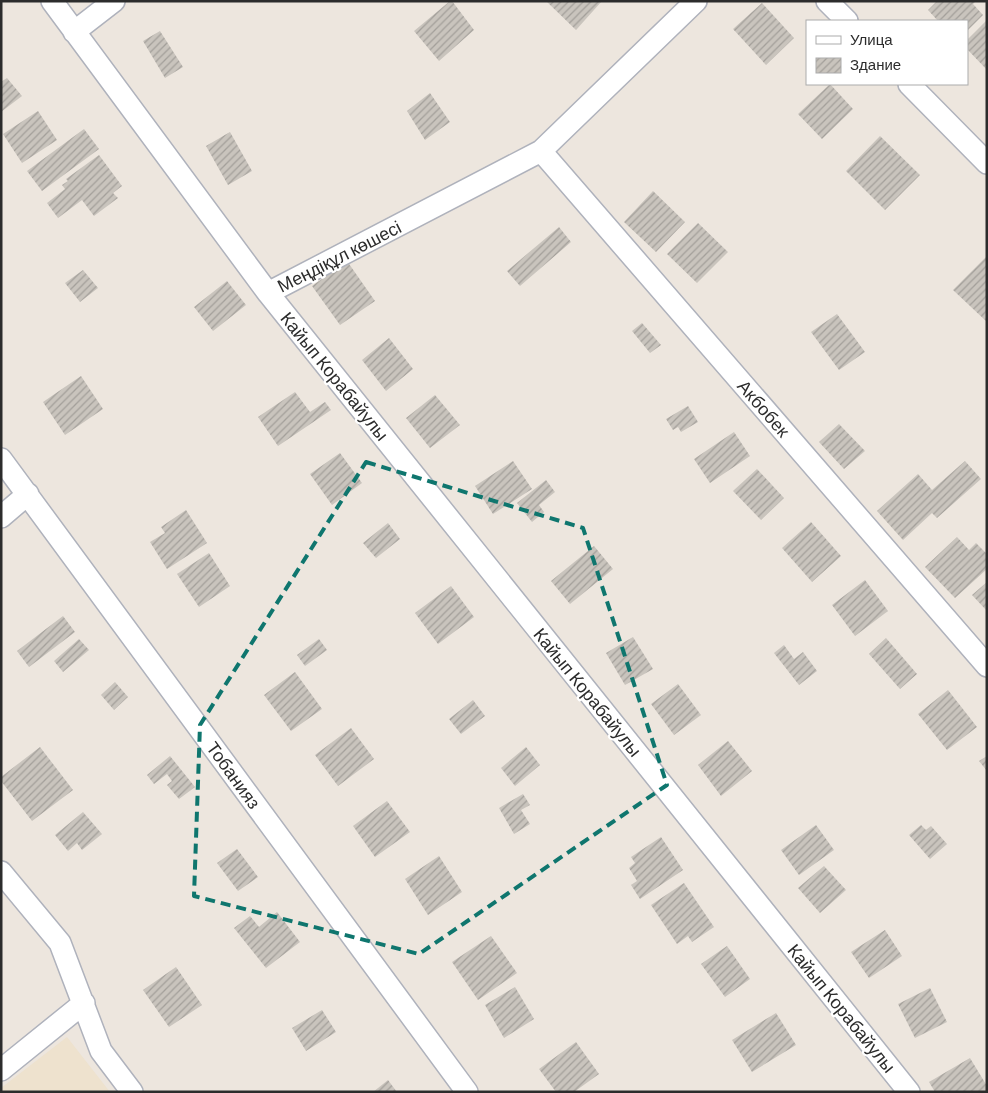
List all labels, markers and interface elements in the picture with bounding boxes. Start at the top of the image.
legend [806,20,968,85]
text: Улица [850,30,893,48]
text: Здание [850,55,901,73]
street label: Меңдіқұл көшесі [273,215,405,297]
street label: Кайып Корабайулы [276,307,394,445]
street label: Акбобек [733,375,795,441]
street label: Кайып Корабайулы [529,623,647,761]
street label: Тобанияз [202,737,266,813]
street label: Кайып Корабайулы [783,939,901,1077]

